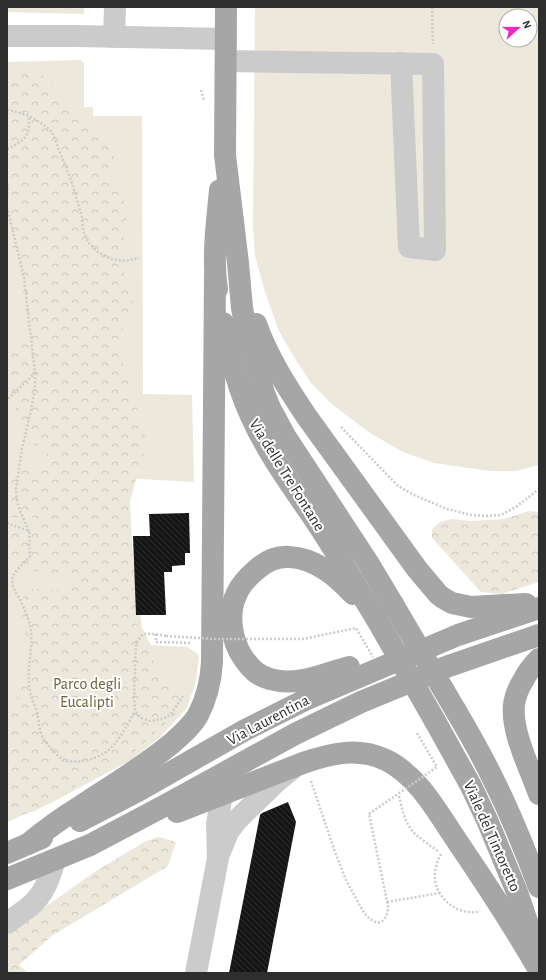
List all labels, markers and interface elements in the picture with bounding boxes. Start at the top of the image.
north arrow [498,8,538,48]
text: N [520,19,533,30]
street label: Via delle Tre Fontane [246,416,328,534]
park label: Parco degli Eucalipti [53,676,121,710]
street label: Via Laurentina [224,692,312,748]
street label: Viale del Tintoretto [460,778,524,894]

